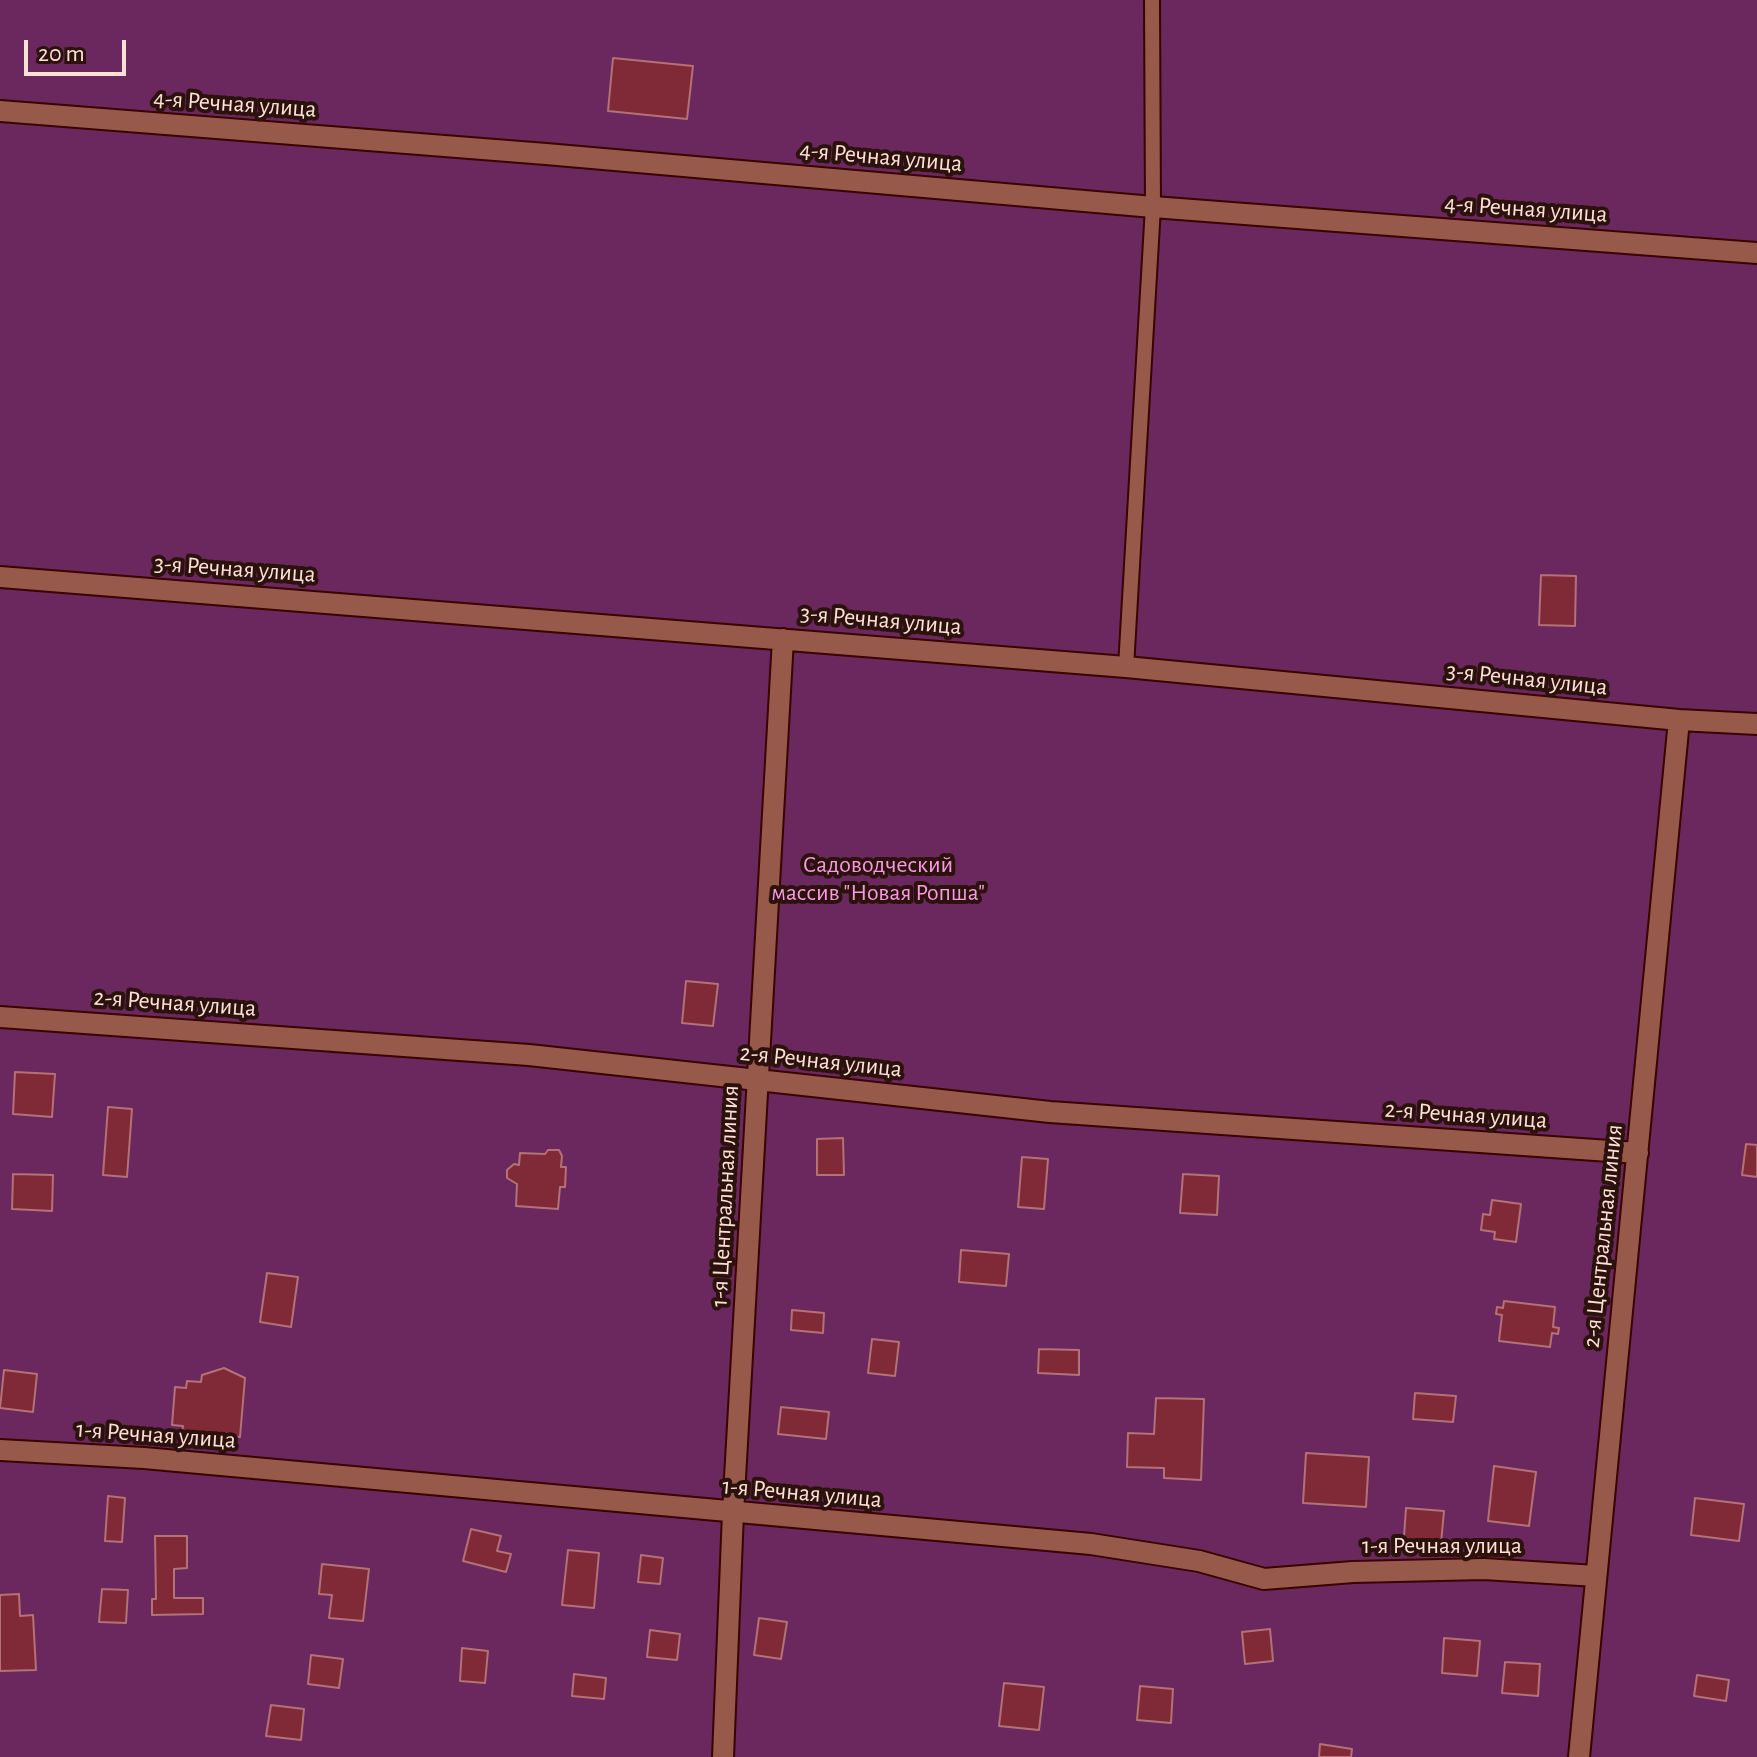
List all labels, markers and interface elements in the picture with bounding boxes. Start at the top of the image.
scale bar [28,24,130,74]
text: 20 m [38,42,85,66]
street label: 4-я Речная улица [152,84,318,124]
street label: 4-я Речная улица [798,136,964,178]
street label: 4-я Речная улица [1443,189,1609,229]
street label: 3-я Речная улица [153,549,317,589]
street label: 3-я Речная улица [799,599,963,641]
street label: 3-я Речная улица [1445,656,1609,702]
park label: Садоводческий массив "Новая Ропша" [771,851,985,907]
street label: 2-я Речная улица [93,983,257,1023]
street label: 2-я Речная улица [739,1038,903,1084]
street label: 1-я Центральная линия [705,1084,745,1308]
street label: 2-я Речная улица [1384,1095,1548,1135]
street label: 2-я Центральная линия [1577,1123,1629,1349]
street label: 1-я Речная улица [75,1415,237,1455]
street label: 1-я Речная улица [721,1472,883,1514]
street label: 1-я Речная улица [1362,1532,1522,1560]

